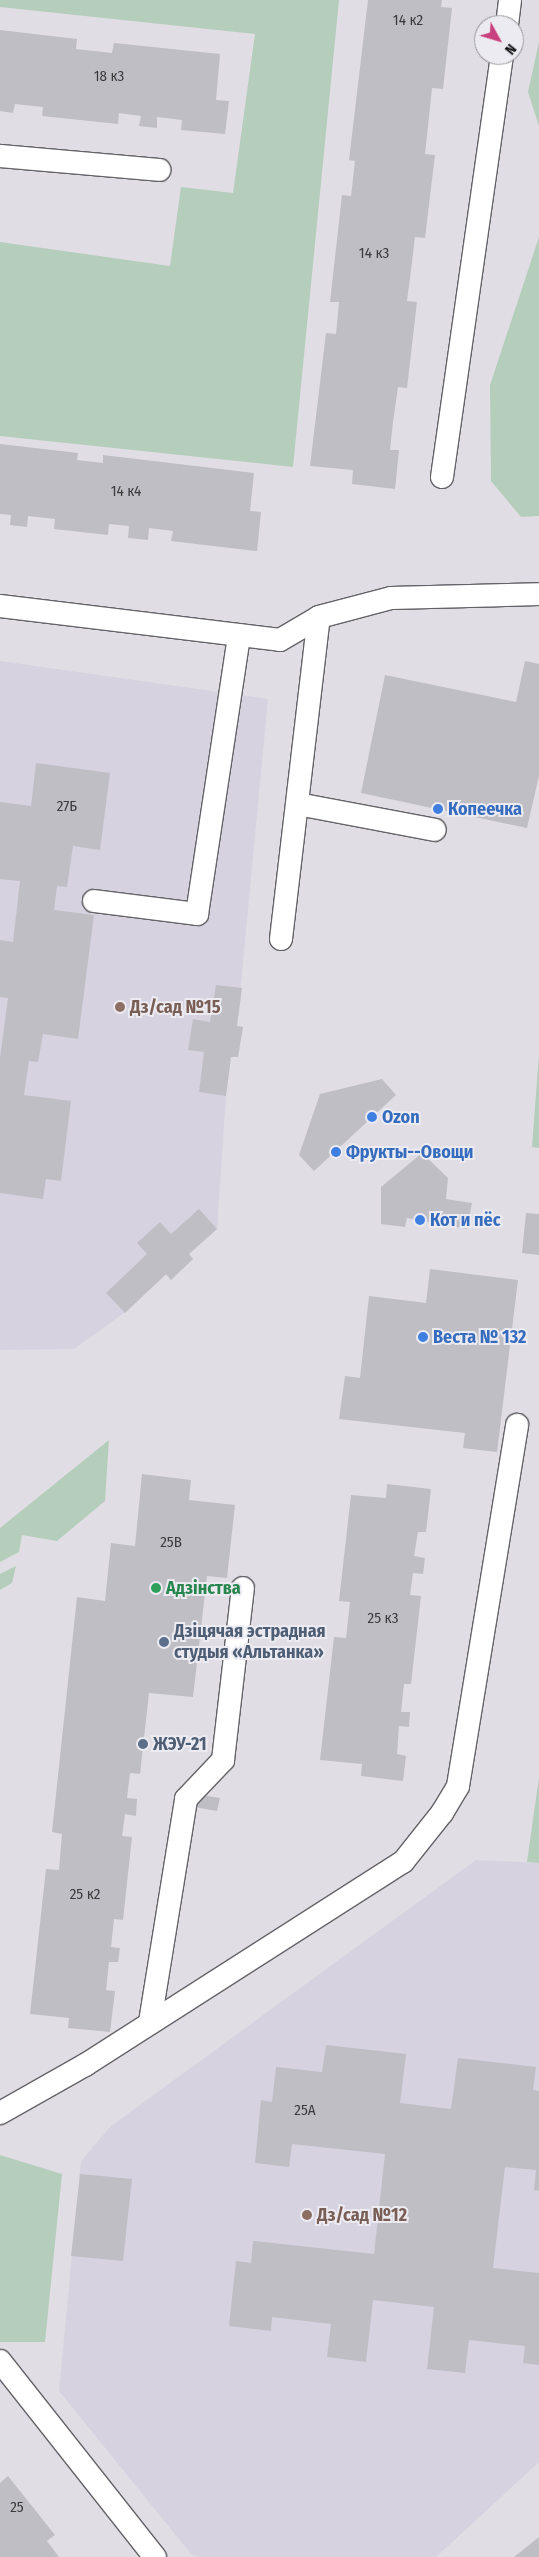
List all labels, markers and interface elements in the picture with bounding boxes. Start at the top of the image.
house number: 14 к2 [393,12,423,30]
north arrow [474,15,524,65]
text: N [501,41,520,58]
house number: 18 к3 [94,68,124,86]
house number: 14 к3 [359,245,389,263]
house number: 14 к4 [111,483,141,501]
house number: 27Б [57,798,77,816]
place label: Копеечка [448,798,522,820]
marker: Копеечка [432,803,444,815]
place label: Дз/сад №15 [130,996,220,1018]
marker: Дз/сад №15 [114,1001,126,1013]
place label: Ozon [382,1106,420,1128]
marker: Ozon [366,1111,378,1123]
place label: Фрукты--Овощи [346,1141,473,1163]
marker: Фрукты--Овощи [330,1146,342,1158]
place label: Кот и пёс [430,1209,501,1231]
marker: Кот и пёс [414,1214,426,1226]
place label: Веста № 132 [433,1326,526,1348]
marker: Веста № 132 [417,1331,429,1343]
house number: 25В [160,1534,182,1552]
place label: Адзінства [166,1577,241,1599]
marker: Адзінства [150,1582,162,1594]
house number: 25 к3 [368,1610,398,1628]
place label: Дзіцячая эстрадная студыя «Альтанка» [174,1621,326,1664]
marker: Дзіцячая эстрадная студыя «Альтанка» [158,1636,170,1648]
place label: ЖЭУ-21 [153,1733,207,1755]
marker: ЖЭУ-21 [137,1738,149,1750]
house number: 25 к2 [70,1886,100,1904]
house number: 25А [294,2102,316,2120]
place label: Дз/сад №12 [317,2204,407,2226]
marker: Дз/сад №12 [301,2209,313,2221]
house number: 25 [10,2499,24,2517]

